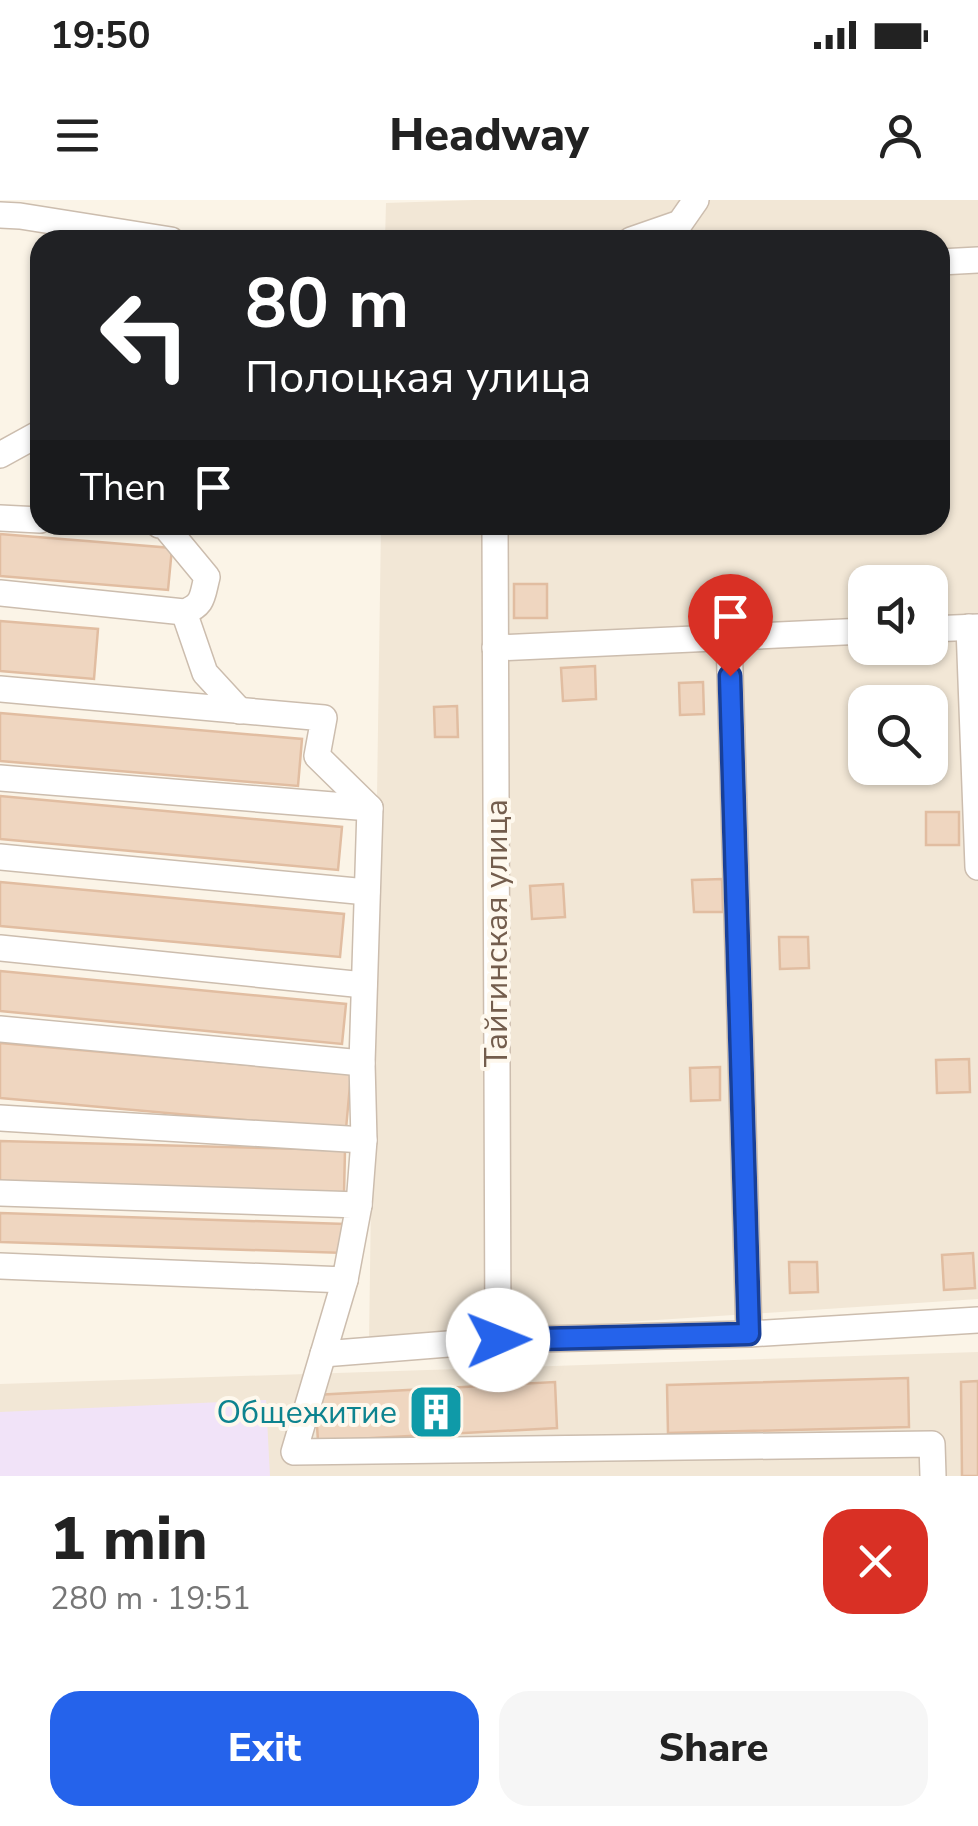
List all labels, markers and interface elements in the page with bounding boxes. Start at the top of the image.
text: 19:50 [50,10,151,61]
text: Headway [389,105,589,166]
icon: menu [50,108,105,163]
icon: person [873,108,928,163]
text: 80 m [245,256,409,352]
icon: left [80,270,210,400]
text: Полоцкая улица [245,347,592,408]
icon: arrive [186,460,241,515]
text: Then [80,462,166,513]
map controls [848,565,948,785]
button: sound [848,565,948,665]
pin [688,574,773,677]
icon: arrive [703,589,758,644]
button: search [848,685,948,785]
street label: Тайгинская улица [475,799,518,1067]
position arrow [446,1288,550,1392]
building icon: Общежитие [406,1382,466,1442]
place label: Общежитие [217,1391,397,1434]
text: 1 min [50,1498,208,1580]
button: close [823,1509,928,1614]
text: 280 m · 19:51 [50,1577,251,1620]
button: Exit [50,1691,479,1806]
button: Share [499,1691,928,1806]

